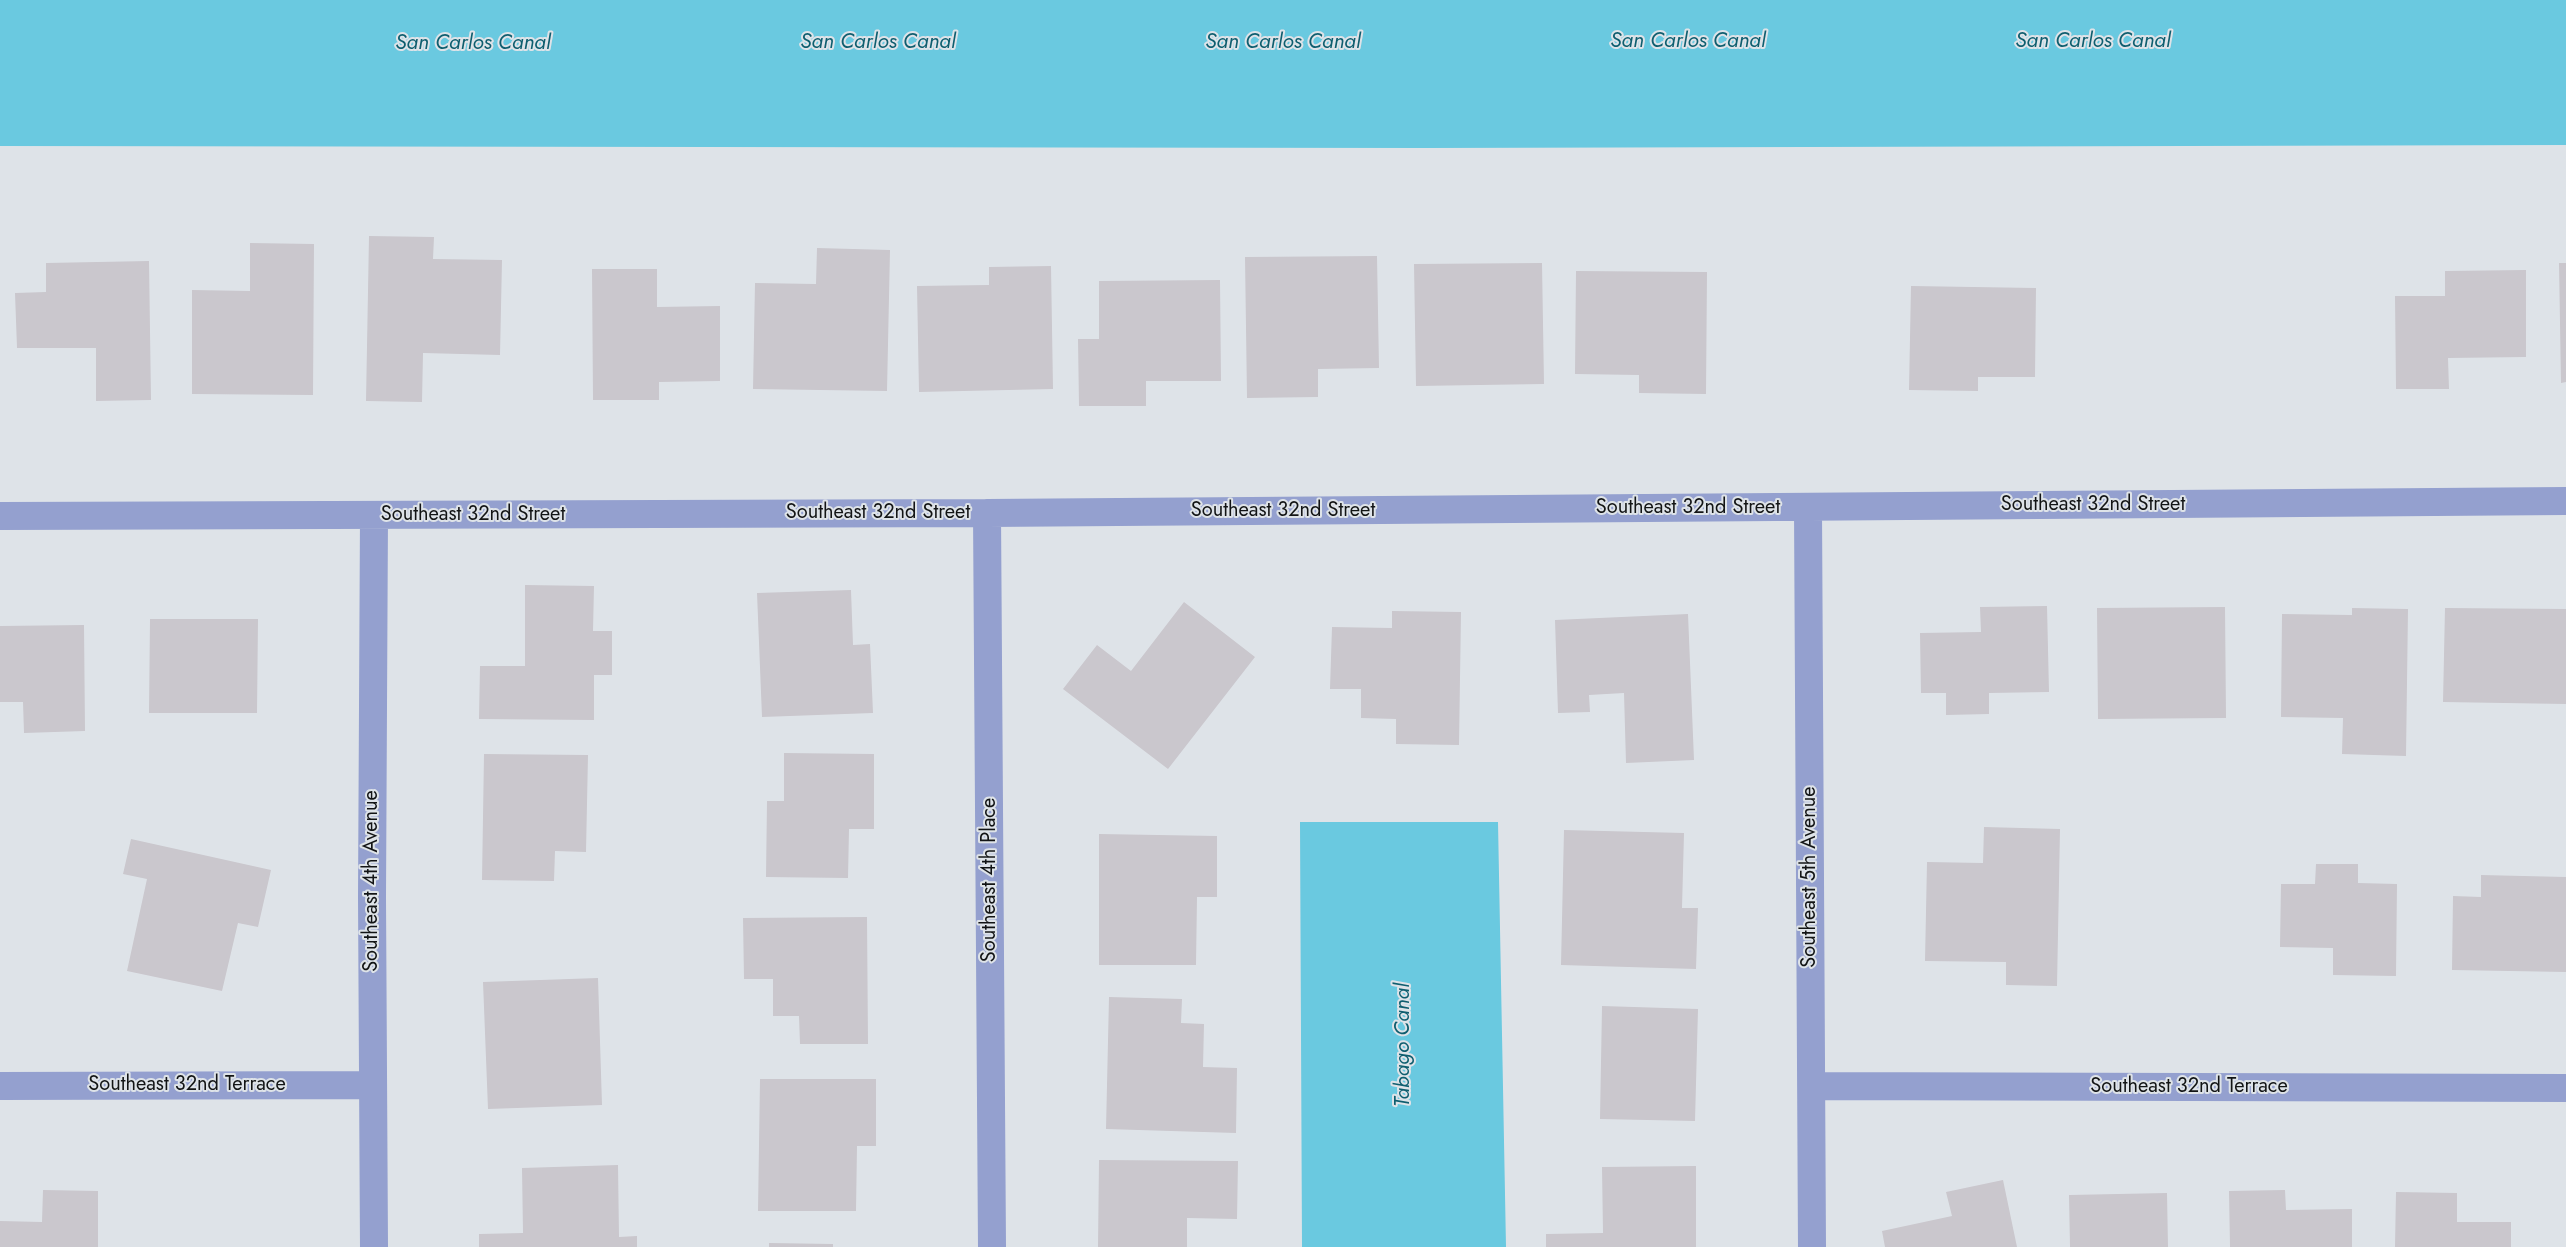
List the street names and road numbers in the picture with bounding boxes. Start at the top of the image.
street label: Southeast 32nd Street [2001,493,2185,517]
street label: Southeast 32nd Street [1596,496,1780,520]
street label: Southeast 32nd Street [1191,499,1375,523]
street label: Southeast 32nd Street [786,501,970,525]
street label: Southeast 32nd Street [381,503,565,527]
street label: Southeast 5th Avenue [1798,786,1822,968]
street label: Southeast 4th Avenue [360,790,384,972]
street label: Southeast 4th Place [978,798,1002,962]
street label: Southeast 32nd Terrace [88,1073,286,1097]
street label: Southeast 32nd Terrace [2090,1075,2288,1099]

